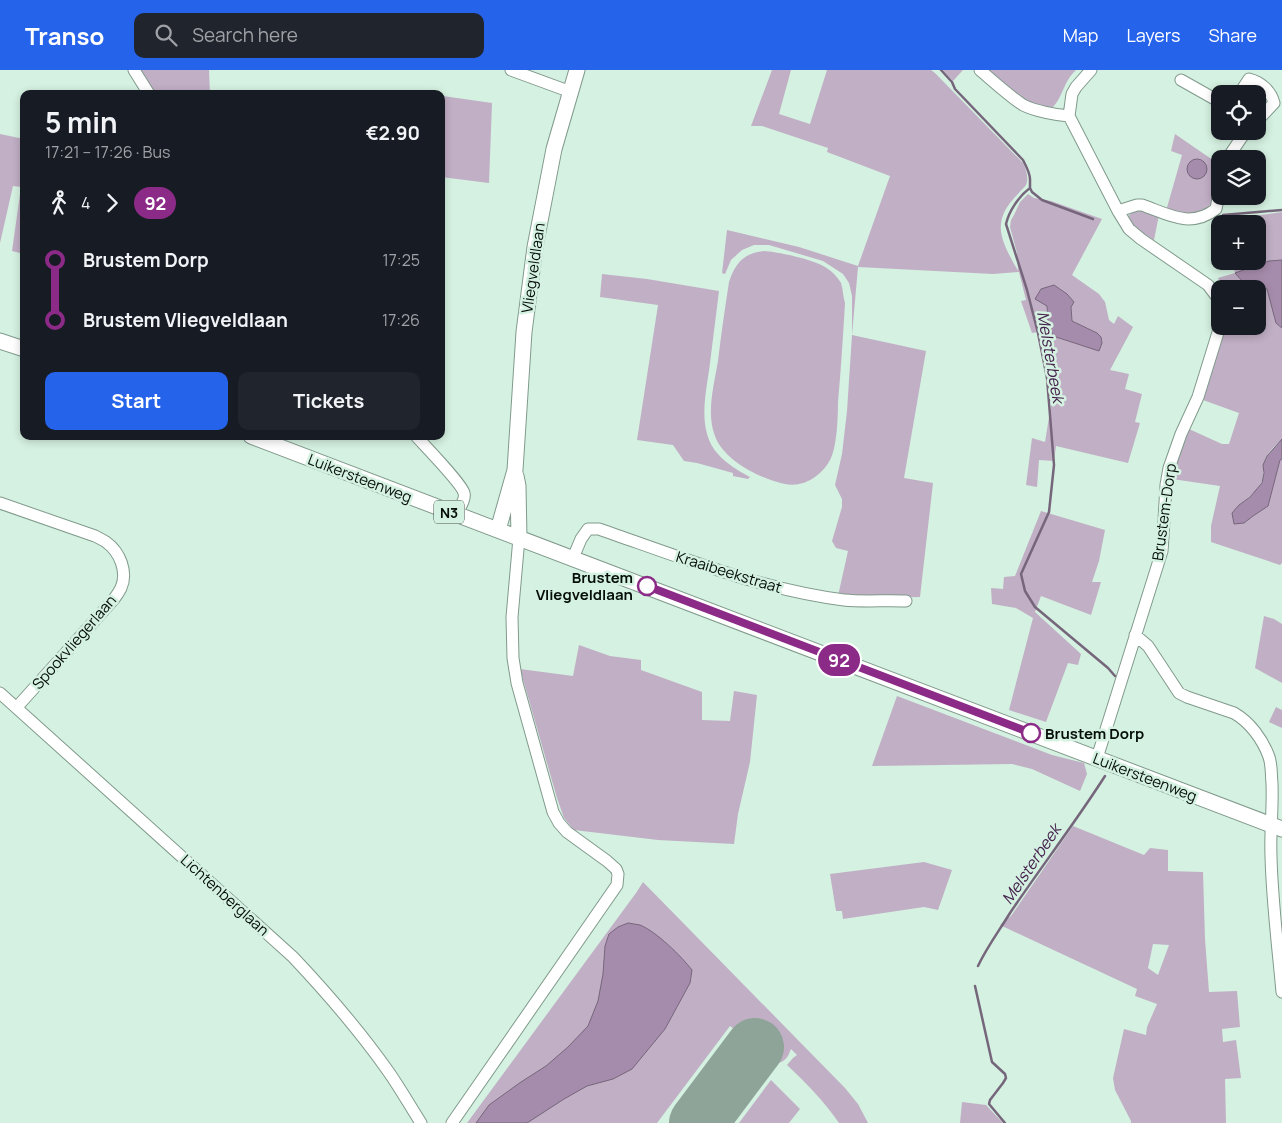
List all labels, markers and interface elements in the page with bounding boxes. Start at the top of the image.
search box [134,13,484,58]
text: Transo [25,19,104,52]
icon: search [152,21,180,49]
text: Search here [192,22,298,48]
text: Map [1063,23,1098,47]
text: Layers [1126,23,1180,47]
text: Share [1208,23,1257,47]
map controls [1211,85,1266,335]
button: locate [1211,85,1266,140]
text: 5 min [45,103,118,141]
text: €2.90 [366,120,420,146]
text: 17:21 – 17:26 · Bus [45,141,170,163]
button: layers [1211,150,1266,205]
icon: walk [45,189,73,217]
icon: forward [98,189,126,217]
text: 92 [144,191,166,215]
text: 4 [81,192,90,214]
button: + [1211,215,1266,270]
street label: Vliegveldlaan [516,221,550,315]
text: Brustem Dorp [83,247,209,273]
text: 17:25 [383,249,420,271]
button: − [1211,280,1266,335]
text: Brustem Vliegveldlaan [83,307,288,333]
text: 17:26 [382,309,420,331]
water label: Melsterbeek [1032,310,1070,406]
button: Start [45,372,228,430]
button: Tickets [238,372,420,430]
street label: Luikersteenweg [305,449,415,507]
street label: Brustem-Dorp [1147,462,1181,562]
road number: N3 [434,501,464,524]
street label: Kraaibeekstraat [674,546,784,598]
place label: Brustem Vliegveldlaan [536,567,633,605]
marker: Brustem Vliegveldlaan [637,576,657,596]
street label: Spookvliegerlaan [27,590,121,694]
line badge: 92 [816,644,862,676]
text: 92 [828,648,850,672]
marker: Brustem Dorp [1021,723,1041,743]
place label: Brustem Dorp [1045,723,1144,744]
street label: Luikersteenweg [1090,748,1200,806]
water label: Melsterbeek [996,818,1067,908]
street label: Lichtenberglaan [176,850,274,940]

